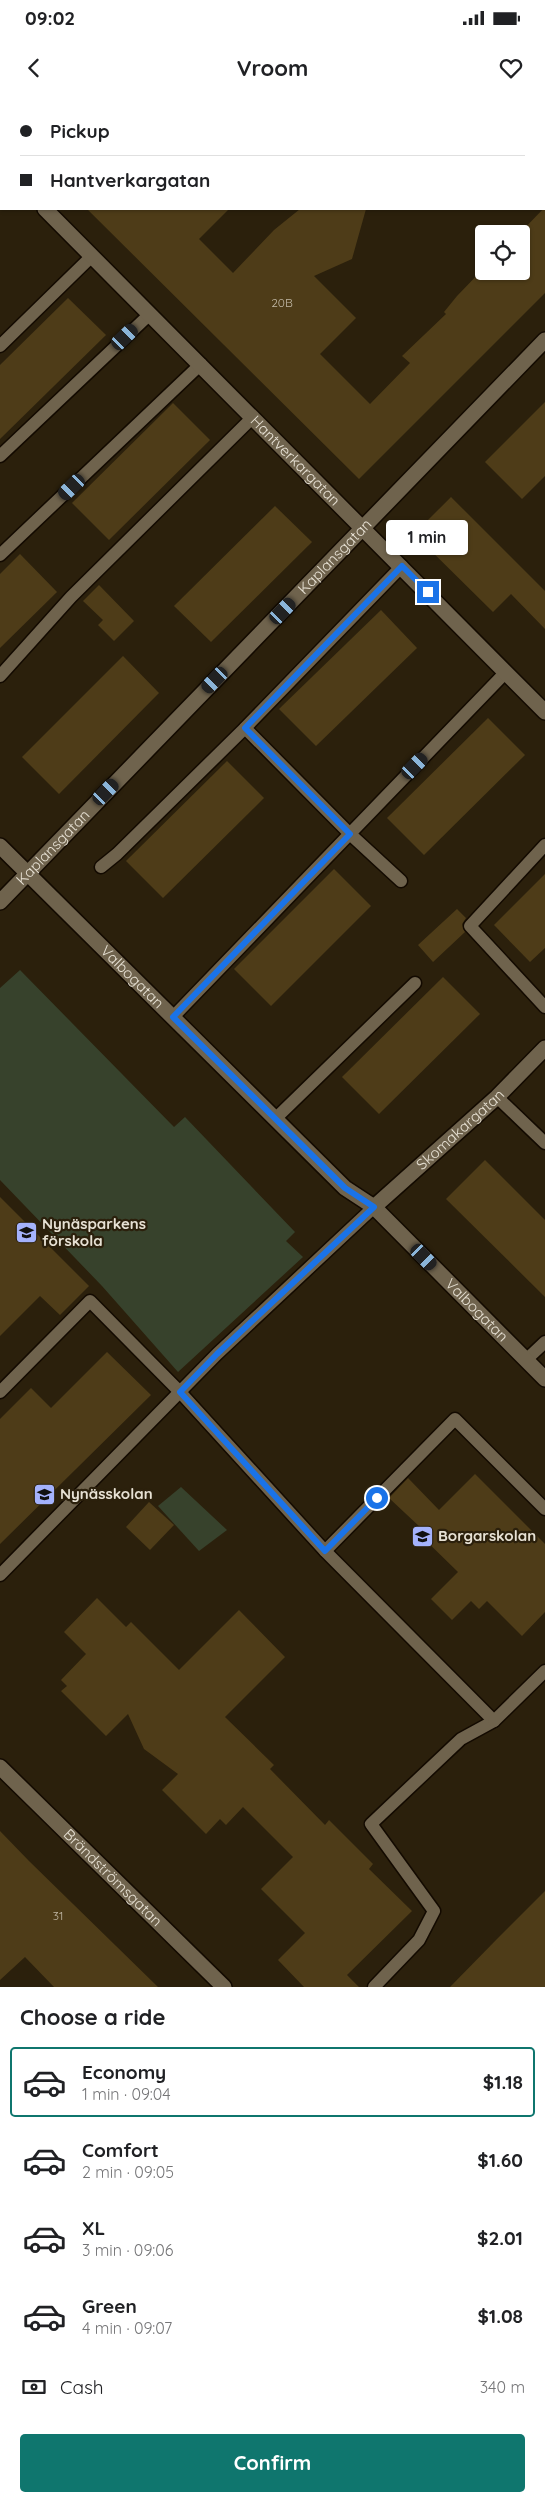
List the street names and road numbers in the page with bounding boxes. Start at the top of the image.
street label: Hantverkargatan [247,411,345,510]
street label: Kaplansgatan [294,515,375,598]
street label: Kaplansgatan [12,805,93,889]
street label: Valbogatan [97,941,168,1012]
street label: Skomakargatan [412,1085,508,1174]
street label: Valbogatan [441,1274,513,1346]
street label: Brändströmsgatan [60,1825,167,1930]

